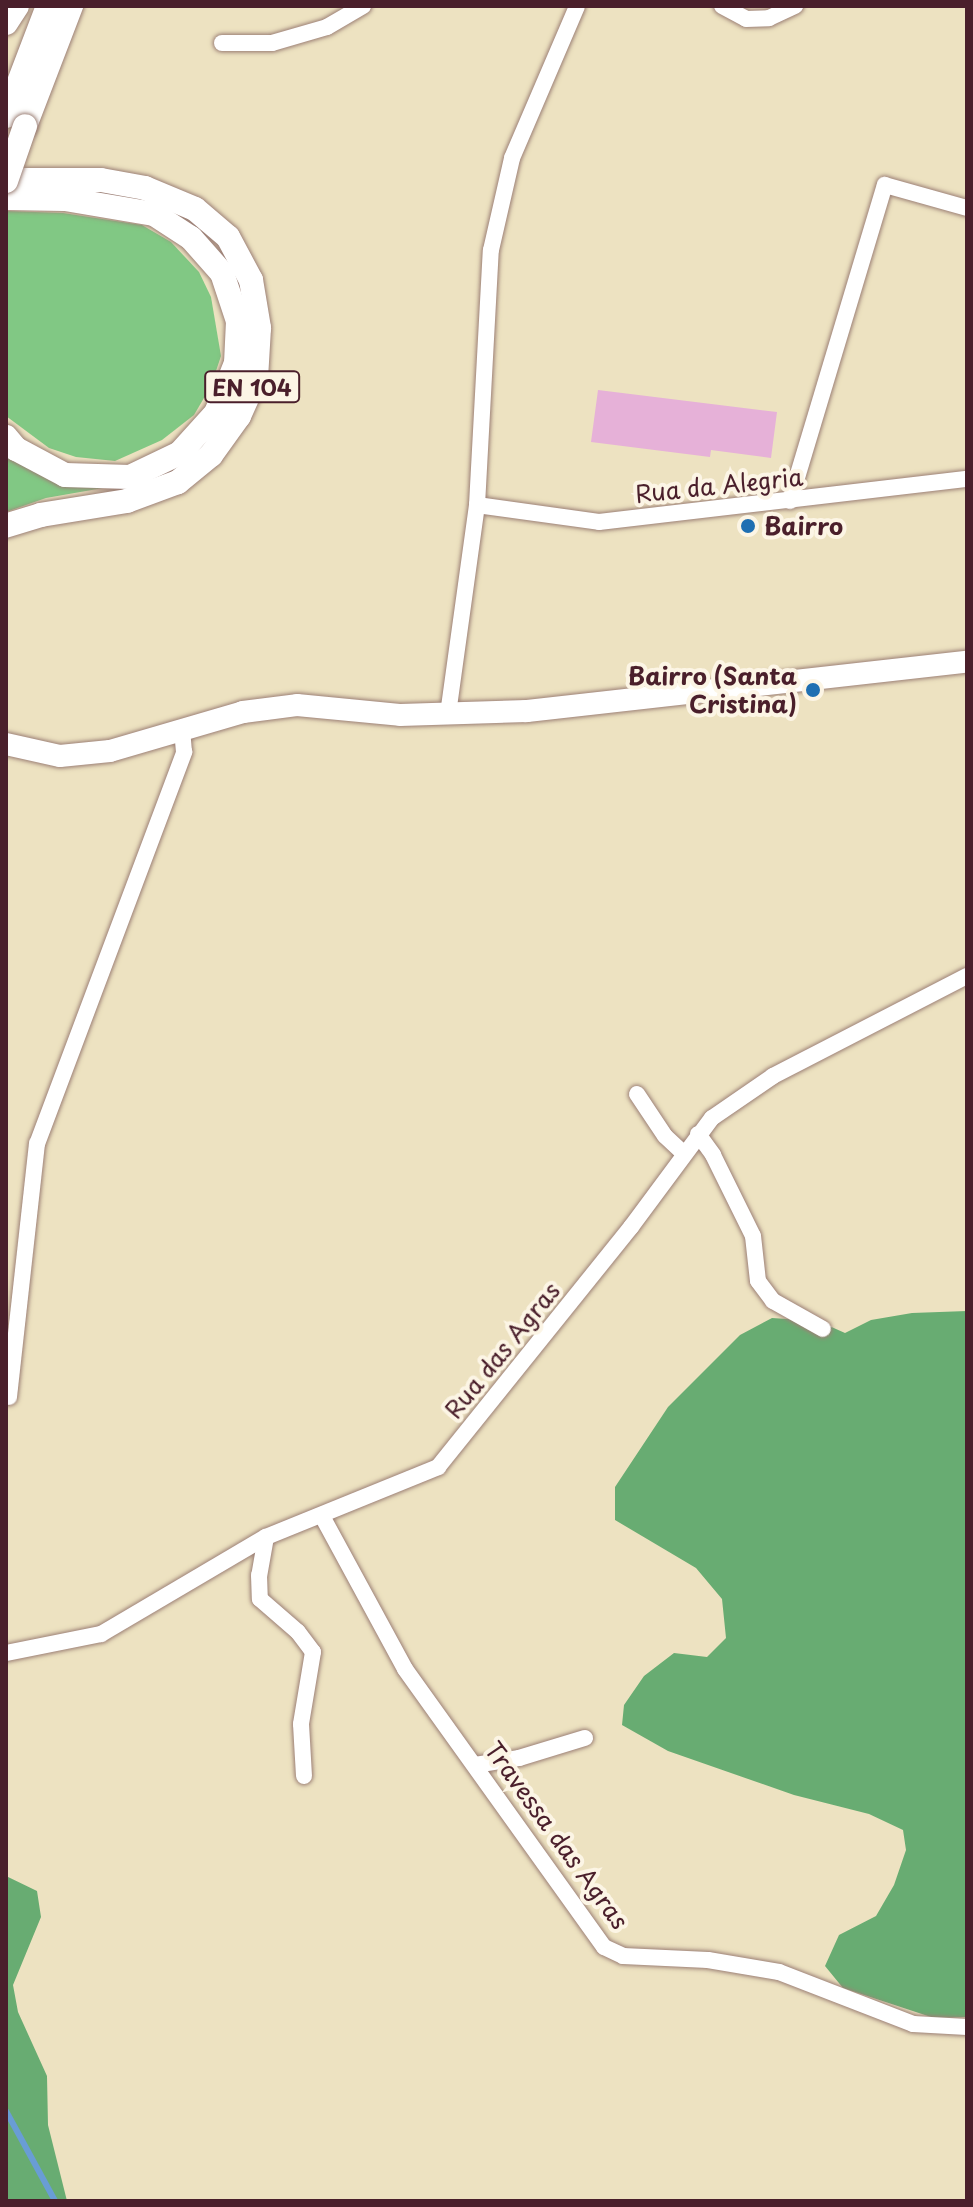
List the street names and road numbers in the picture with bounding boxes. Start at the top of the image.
road number: EN 104 [204,369,300,405]
street label: Rua da Alegria [632,462,806,508]
street label: Rua das Agras [437,1275,567,1425]
street label: Travessa das Agras [479,1735,635,1935]

